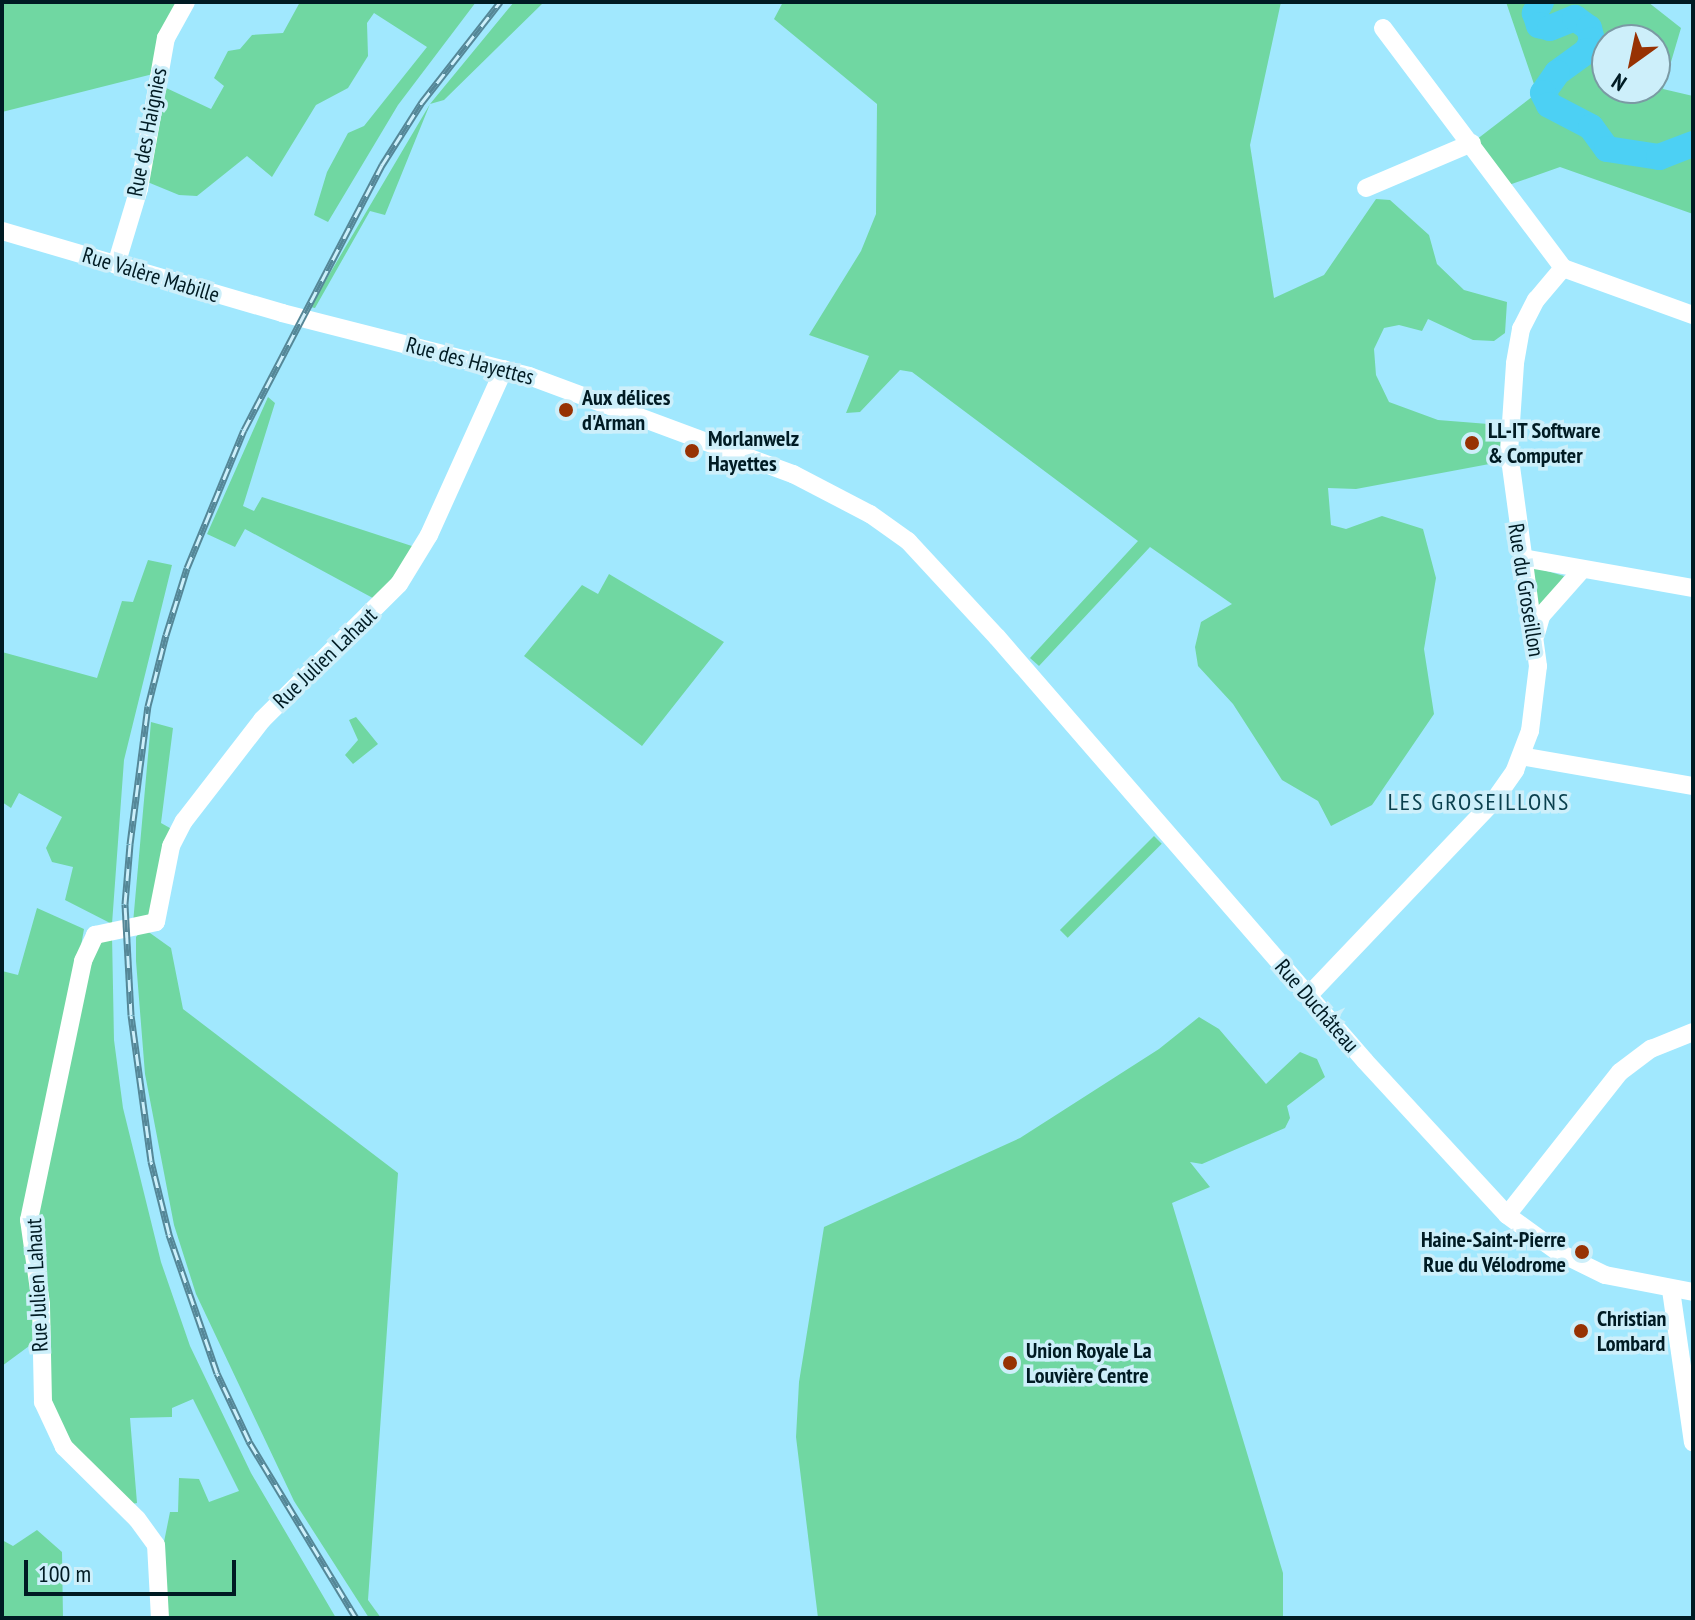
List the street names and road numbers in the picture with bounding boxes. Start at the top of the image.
street label: Rue des Haignies [122,65,172,199]
street label: Rue Valère Mabille [79,242,223,308]
street label: Rue des Hayettes [403,331,537,391]
street label: Rue du Groseillon [1502,521,1550,659]
street label: Rue Julien Lahaut [268,602,382,714]
street label: Rue Duchâteau [1269,954,1365,1058]
street label: Rue Julien Lahaut [20,1218,54,1352]

